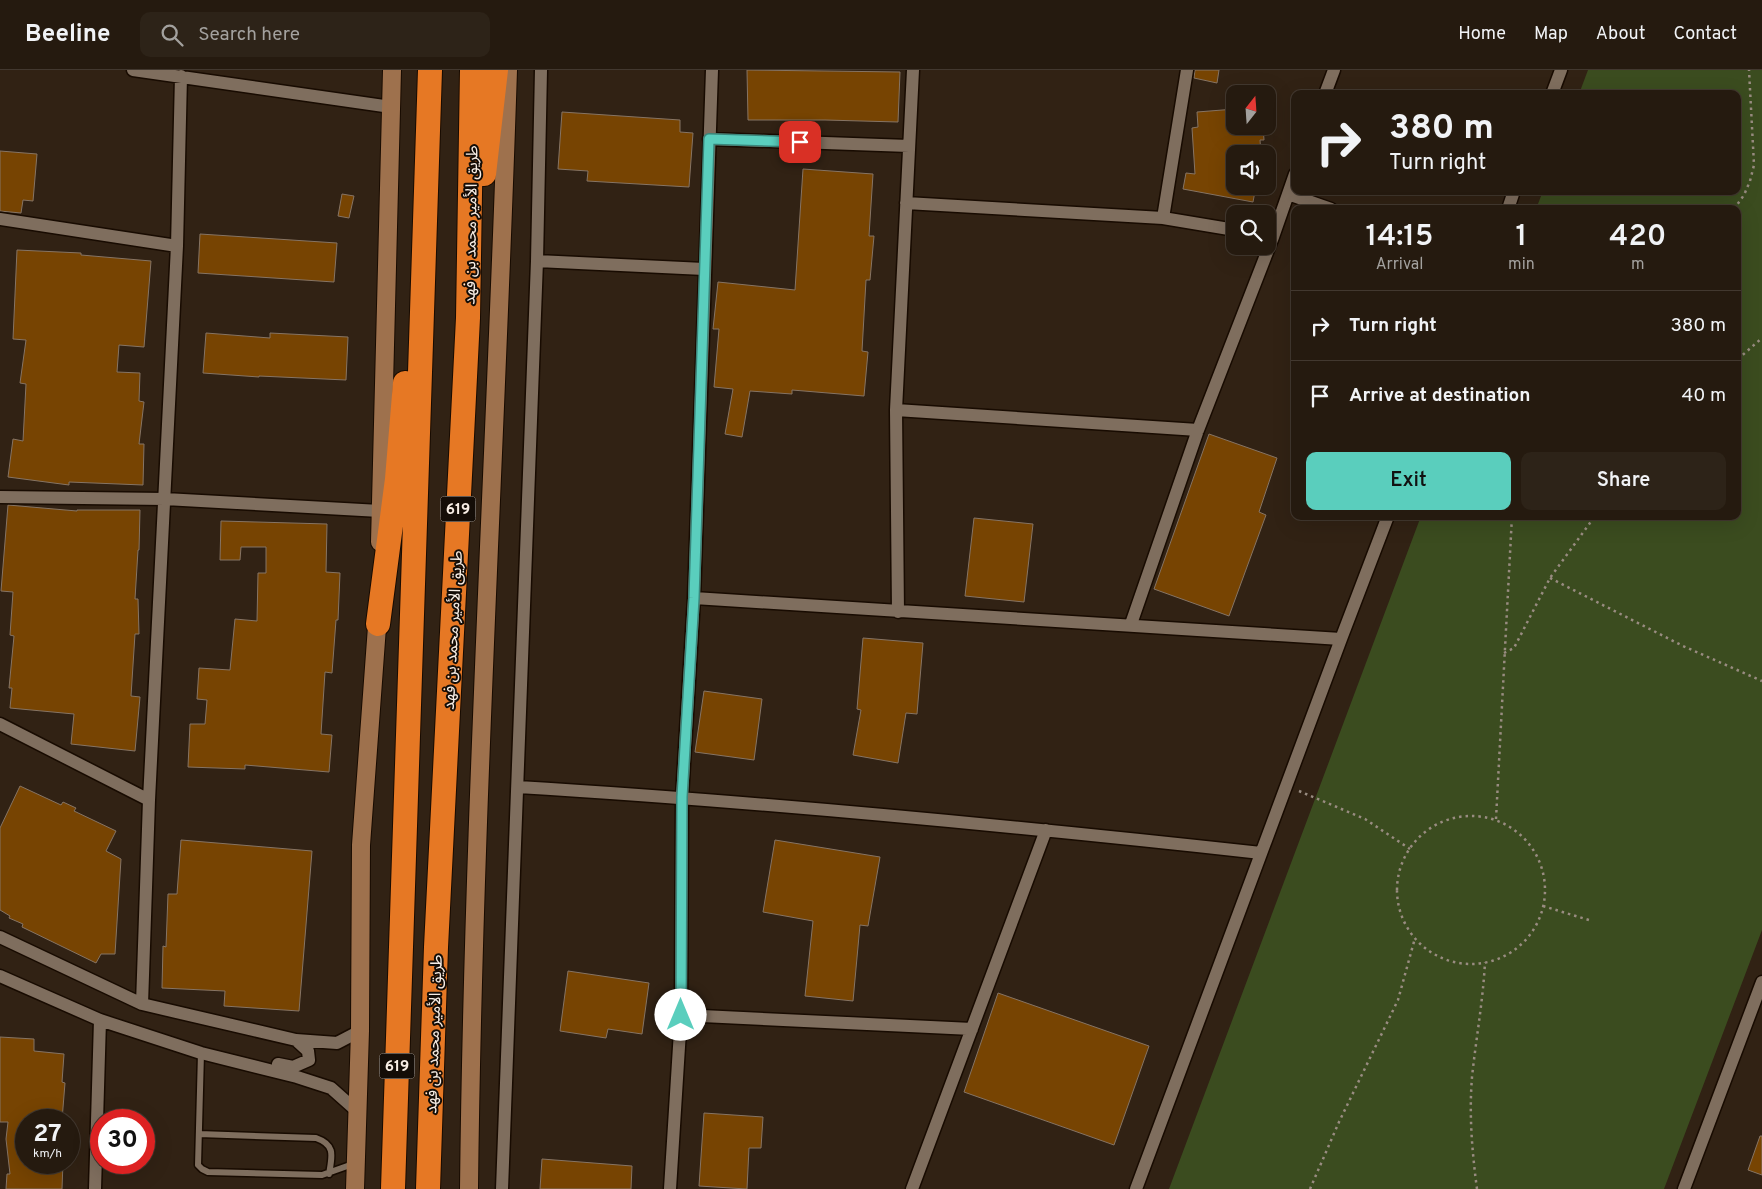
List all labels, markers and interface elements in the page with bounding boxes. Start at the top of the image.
search box [140,12,490,57]
text: Beeline [25,20,110,50]
icon: search [158,21,186,49]
text: Search here [198,23,300,47]
text: Home [1458,23,1506,46]
text: Map [1534,23,1568,46]
text: About [1596,23,1645,46]
text: Contact [1673,23,1737,46]
north arrow [1226,85,1276,135]
map controls [1226,85,1276,255]
text: 380 m [1389,107,1494,151]
icon: right [1306,110,1371,175]
pin [779,121,821,163]
icon: arrive [786,128,814,156]
street label: طريق الأمير محمد بن فهد [461,145,483,305]
button: sound [1226,145,1276,195]
text: Turn right [1389,150,1486,177]
button: search [1226,205,1276,255]
text: 14:15 [1366,219,1434,256]
text: 1 [1516,219,1527,256]
text: 420 [1609,219,1666,256]
text: Arrival [1376,255,1423,275]
text: min [1508,255,1535,275]
text: m [1631,255,1645,275]
icon: right [1306,312,1334,340]
text: Turn right [1349,314,1437,338]
text: 380 m [1670,314,1726,338]
icon: arrive [1306,382,1334,410]
text: Arrive at destination [1349,384,1530,408]
text: 40 m [1681,384,1726,408]
button: Exit [1306,452,1511,510]
button: Share [1521,452,1726,510]
road number: 619 [440,496,476,522]
street label: طريق الأمير محمد بن فهد [440,550,468,710]
street label: طريق الأمير محمد بن فهد [422,954,448,1114]
position arrow [654,988,706,1040]
road number: 619 [380,1054,414,1078]
speed limit sign: 30 [90,1109,155,1174]
text: 27 [33,1119,62,1151]
text: km/h [33,1146,62,1162]

